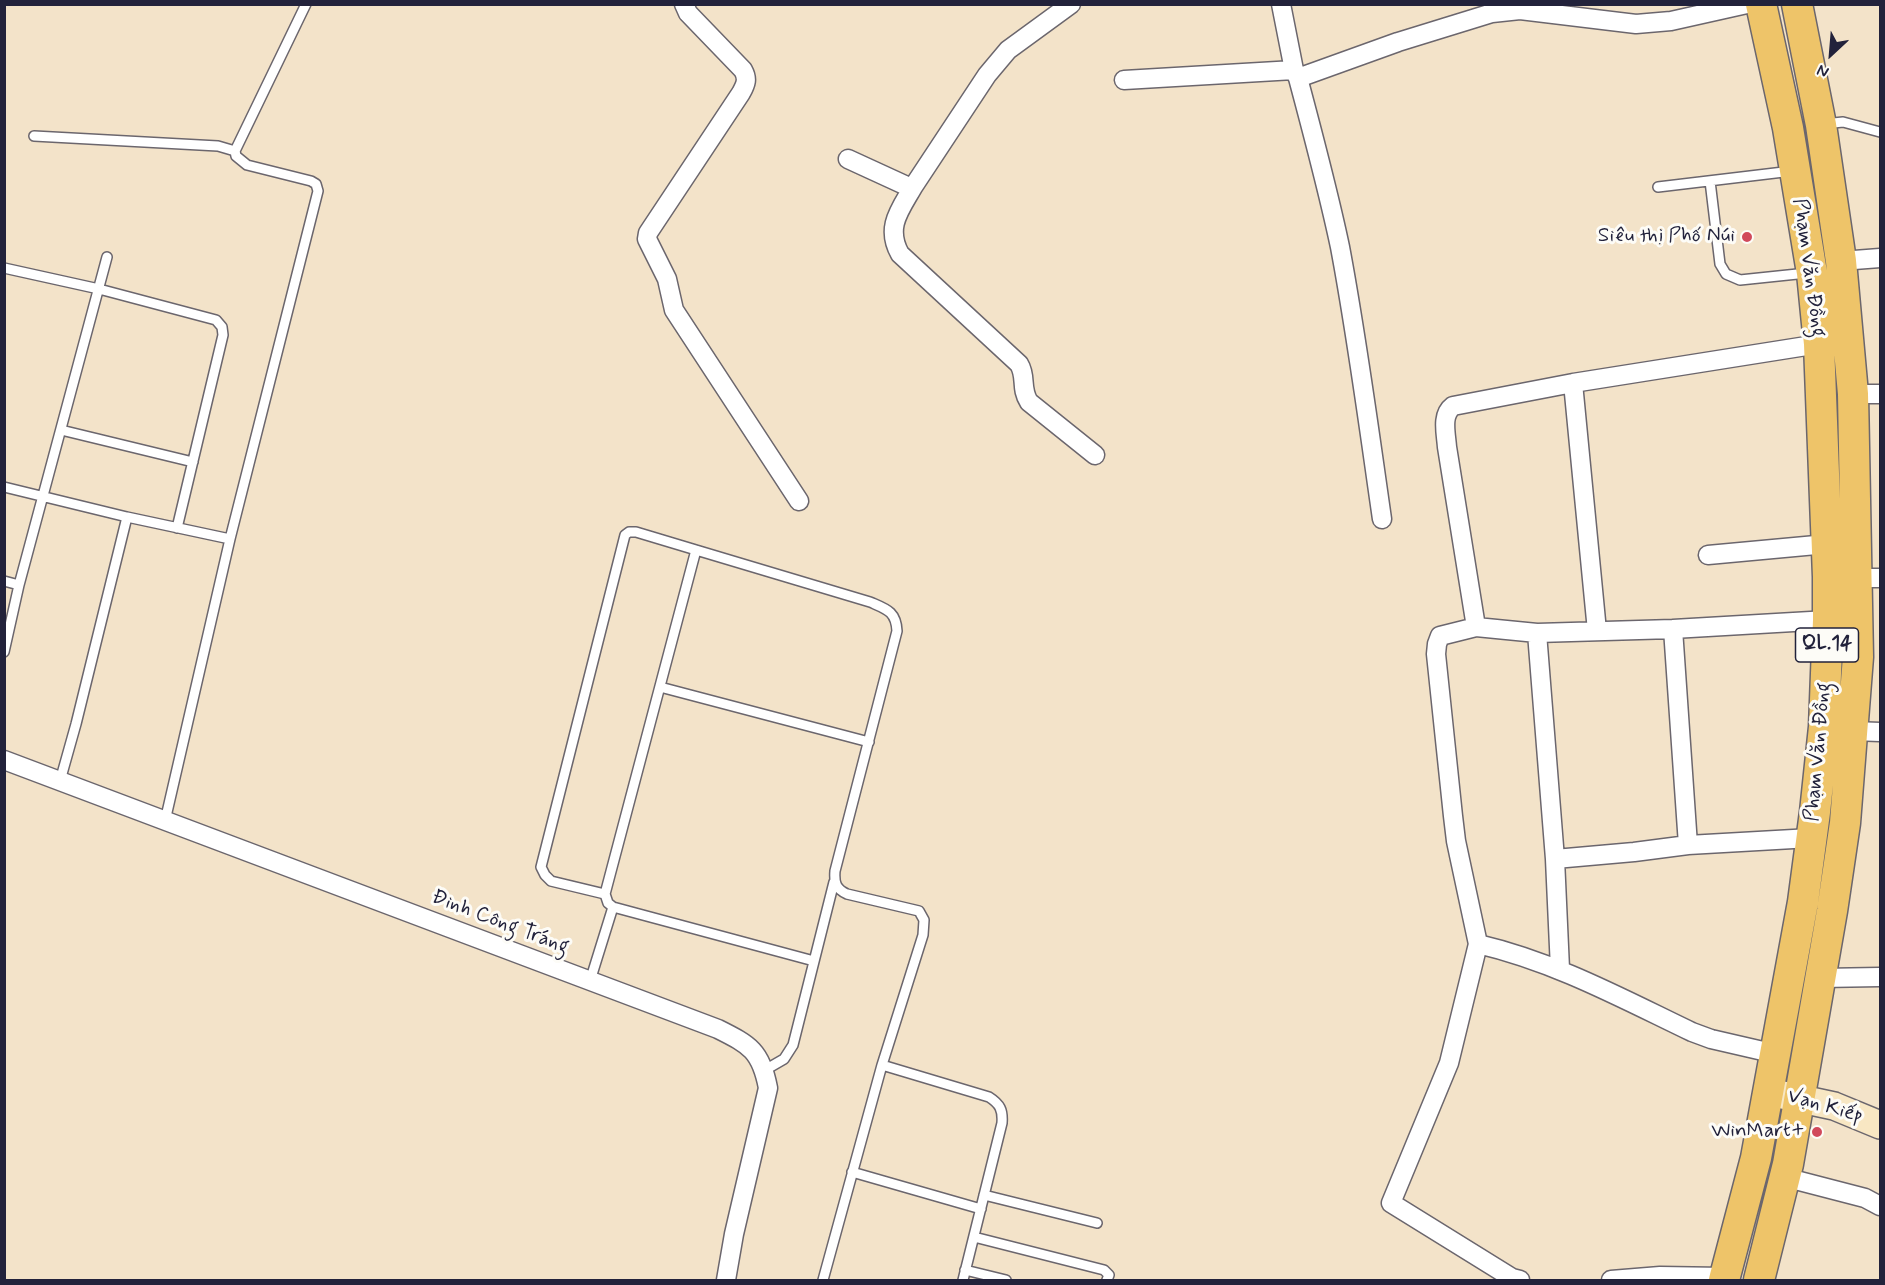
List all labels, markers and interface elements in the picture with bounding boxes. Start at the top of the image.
north arrow [1801,24,1861,84]
text: N [1813,59,1832,82]
street label: Phạm Văn Đồng [1786,197,1830,339]
place label: Siêu thị Phố Núi [1598,224,1735,250]
marker: Siêu thị Phố Núi [1740,230,1754,244]
road number: QL.14 [1796,628,1858,662]
street label: Phạm Văn Đồng [1800,681,1838,823]
street label: Đinh Công Tráng [428,885,572,961]
street label: Vạn Kiếp [1784,1084,1866,1130]
place label: WinMart+ [1711,1119,1805,1145]
marker: WinMart+ [1810,1125,1824,1139]

